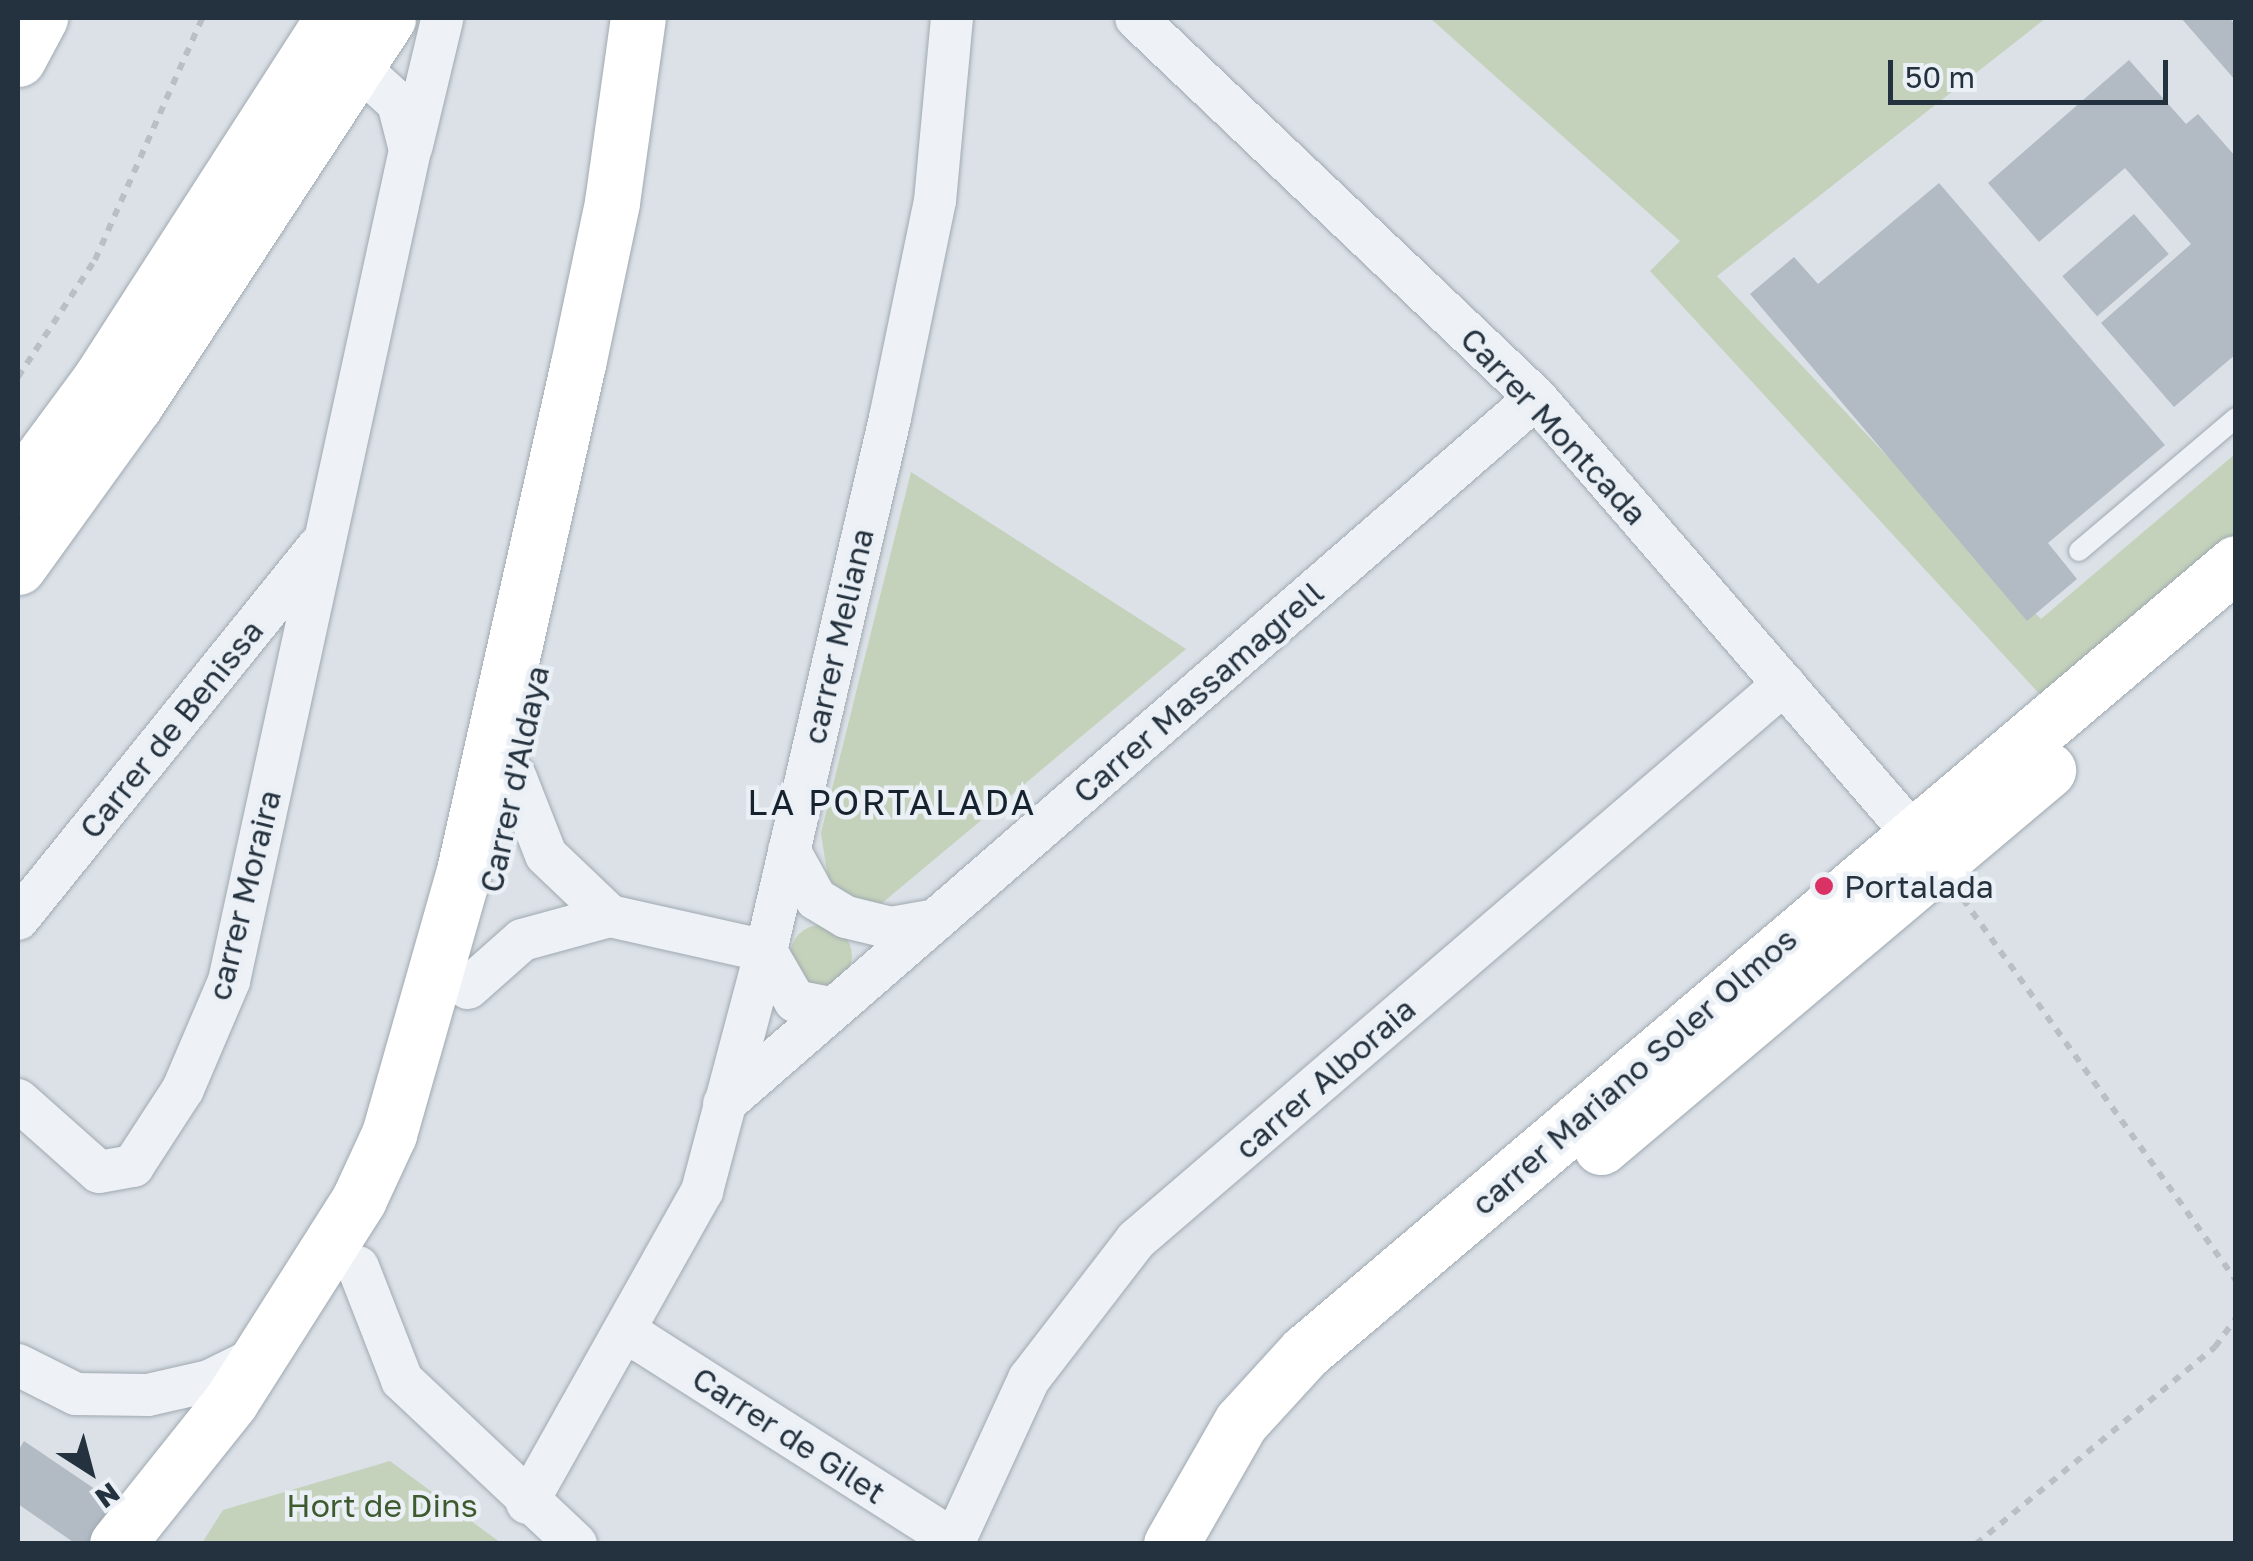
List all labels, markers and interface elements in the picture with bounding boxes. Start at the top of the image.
scale bar [1893,40,2173,102]
text: 50 m [1905,59,1975,95]
street label: Carrer Montcada [1453,319,1655,533]
street label: carrer Meliana [795,525,881,747]
street label: Carrer Massamagrell [1065,573,1331,811]
street label: Carrer de Benissa [71,612,271,846]
street label: Carrer d'Aldaya [471,662,557,896]
district label: LA PORTALADA [747,781,1037,823]
street label: carrer Moraira [199,786,289,1004]
place label: Portalada [1844,867,1994,905]
marker: Portalada [1813,875,1835,897]
street label: carrer Mariano Soler Olmos [1464,919,1804,1223]
street label: carrer Alboraia [1227,989,1423,1167]
street label: Carrer de Gilet [685,1358,893,1512]
north arrow [40,1421,140,1521]
text: N [90,1476,126,1515]
park label: Hort de Dins [286,1486,478,1524]

